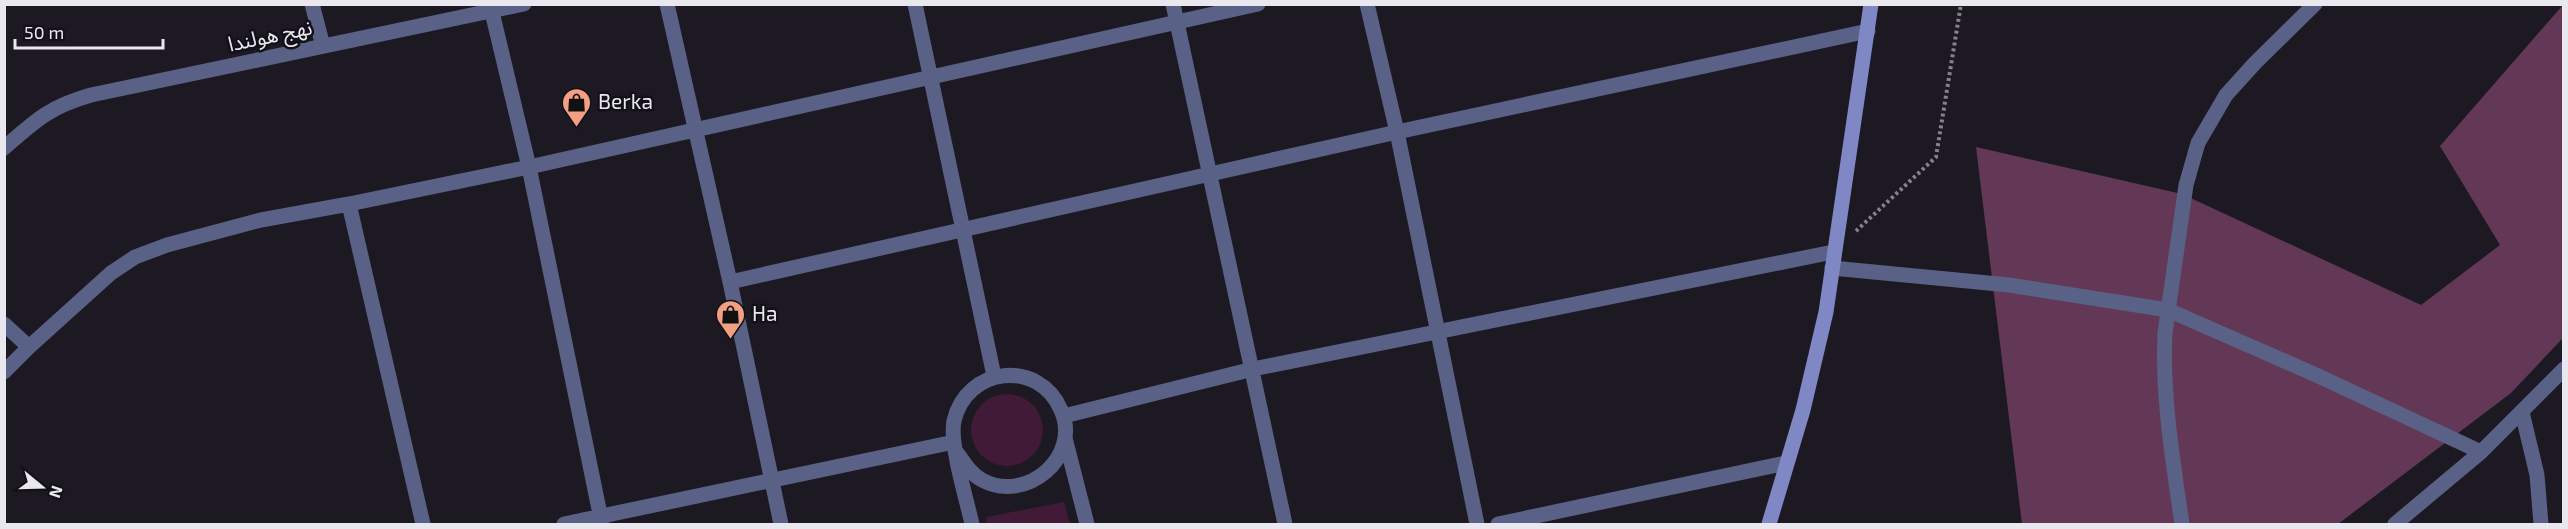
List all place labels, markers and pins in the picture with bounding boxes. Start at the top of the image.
shop icon: Berka [561,86,593,128]
place label: Berka [598,88,653,113]
shop icon: Ha [715,298,747,340]
place label: Ha [752,300,778,325]

